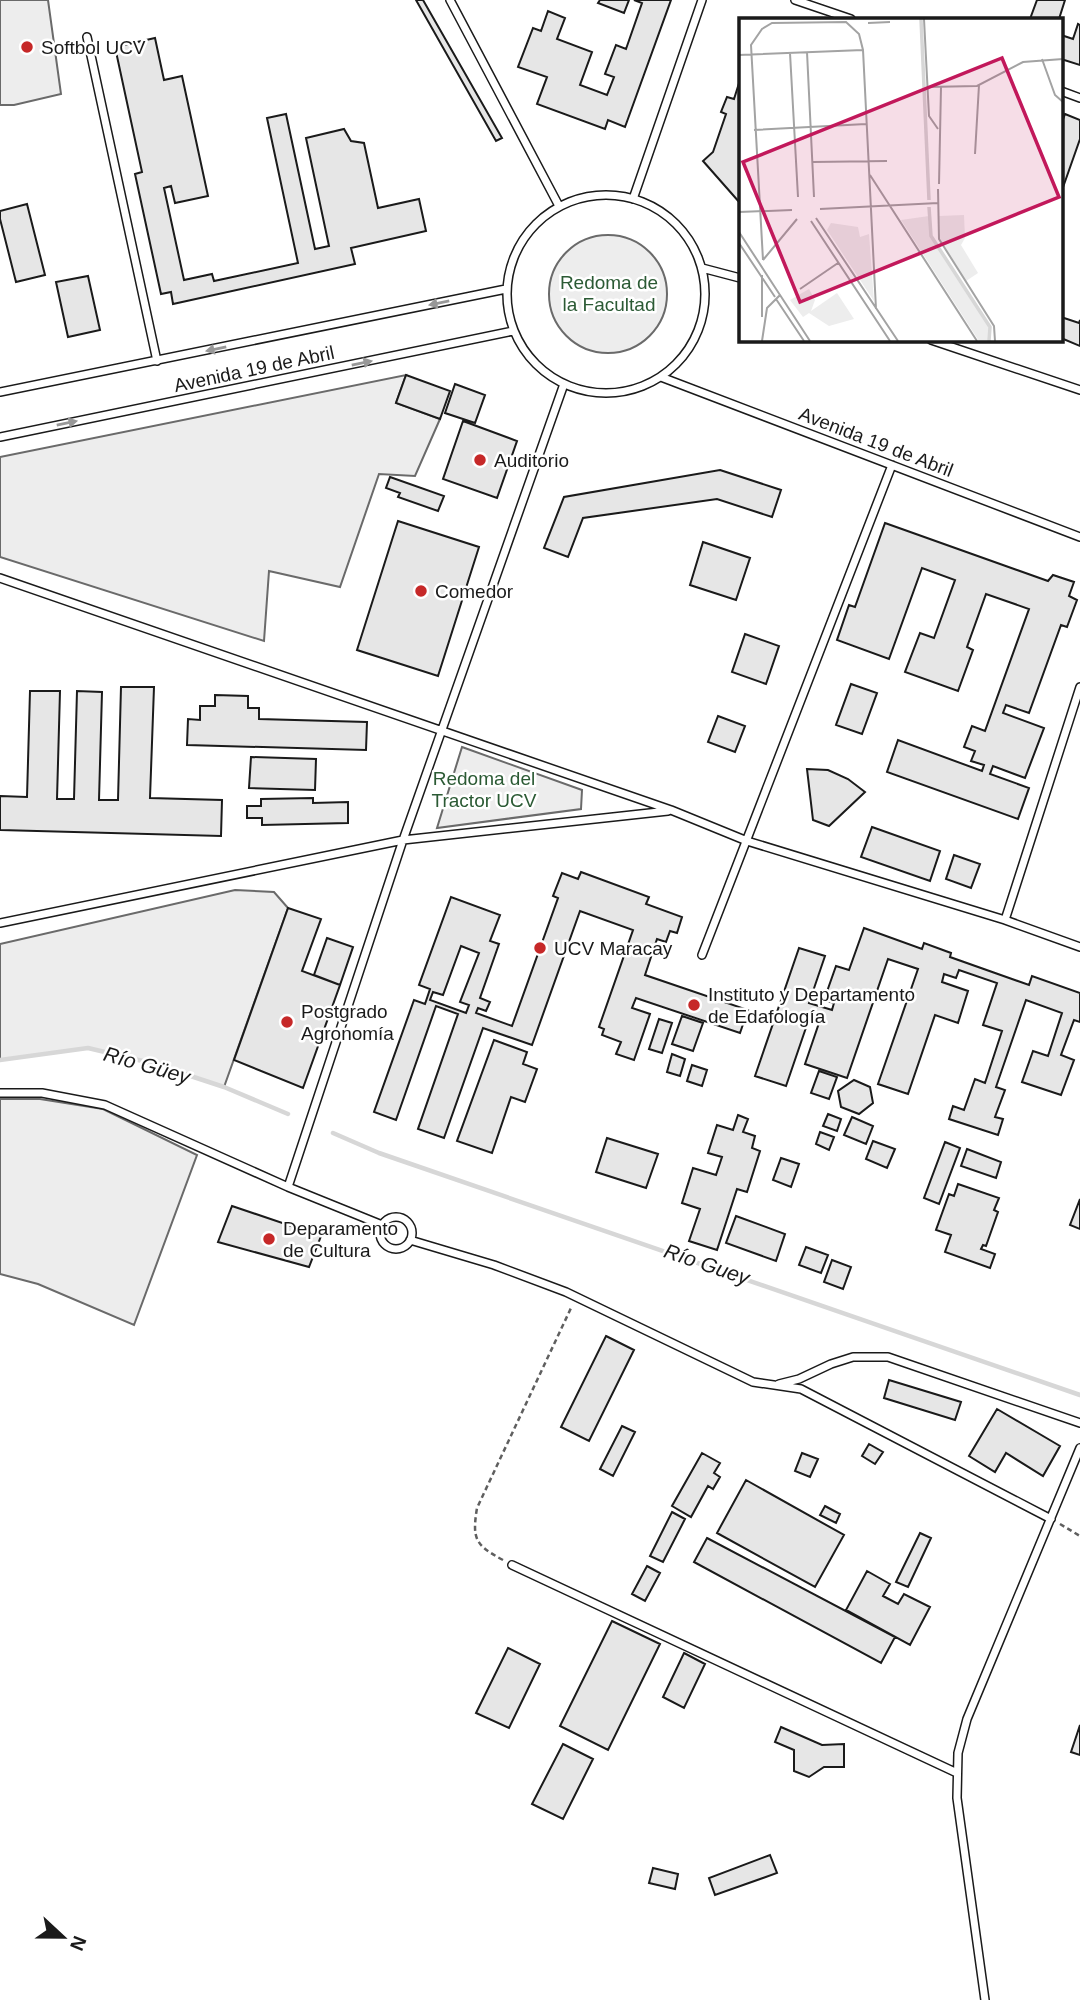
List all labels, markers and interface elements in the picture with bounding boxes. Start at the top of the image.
inset map [739,18,1062,341]
place label: Softbol UCV [41,37,146,58]
marker: Softbol UCV [19,39,35,55]
park label: Redoma de la Facultad [560,272,658,315]
one-way arrow [428,297,450,308]
street label: Avenida 19 de Abril [172,342,336,396]
one-way arrow [205,343,227,354]
one-way arrow [351,357,373,368]
street label: Avenida 19 de Abril [796,403,956,481]
one-way arrow [56,418,78,429]
place label: Auditorio [494,450,569,471]
marker: Auditorio [472,452,488,468]
place label: Comedor [435,581,514,602]
marker: Comedor [413,583,429,599]
park label: Redoma del Tractor UCV [432,768,537,811]
place label: UCV Maracay [554,938,673,959]
marker: UCV Maracay [532,940,548,956]
place label: Instituto y Departamento de Edafología [708,984,915,1027]
marker: Instituto y Departamento de Edafología [686,997,702,1013]
place label: Postgrado Agronomía [301,1001,394,1044]
marker: Postgrado Agronomía [279,1014,295,1030]
water label: Río Güey [101,1042,194,1089]
place label: Deparamento de Cultura [283,1218,398,1261]
marker: Deparamento de Cultura [261,1231,277,1247]
water label: Río Guey [661,1239,754,1290]
north arrow [28,1902,98,1972]
text: N [66,1933,91,1953]

